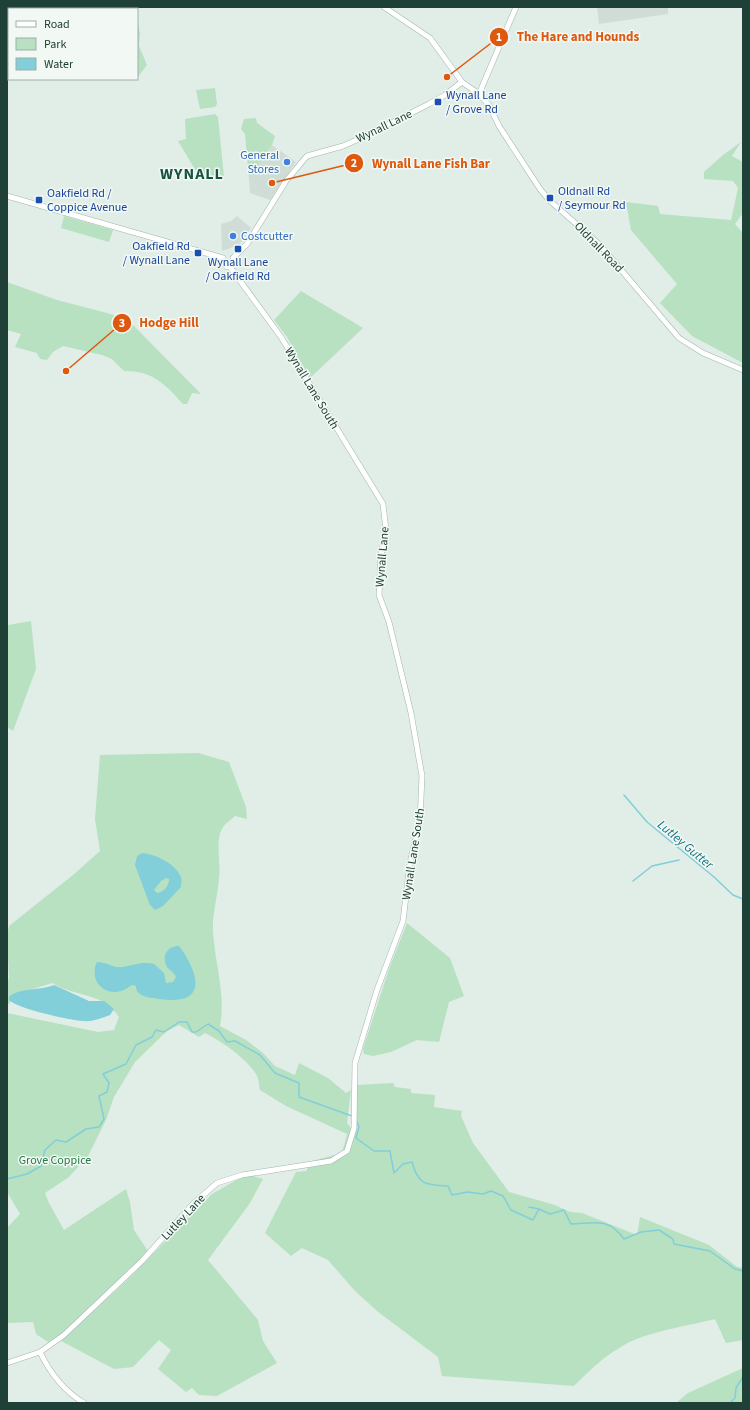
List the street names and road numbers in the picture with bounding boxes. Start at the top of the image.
street label: Wynall Lane [353,106,415,147]
street label: Oldnall Road [570,218,627,276]
street label: Wynall Lane South [280,344,343,432]
street label: Wynall Lane [371,526,394,588]
street label: Wynall Lane South [398,807,429,901]
street label: Lutley Lane [157,1190,209,1244]

